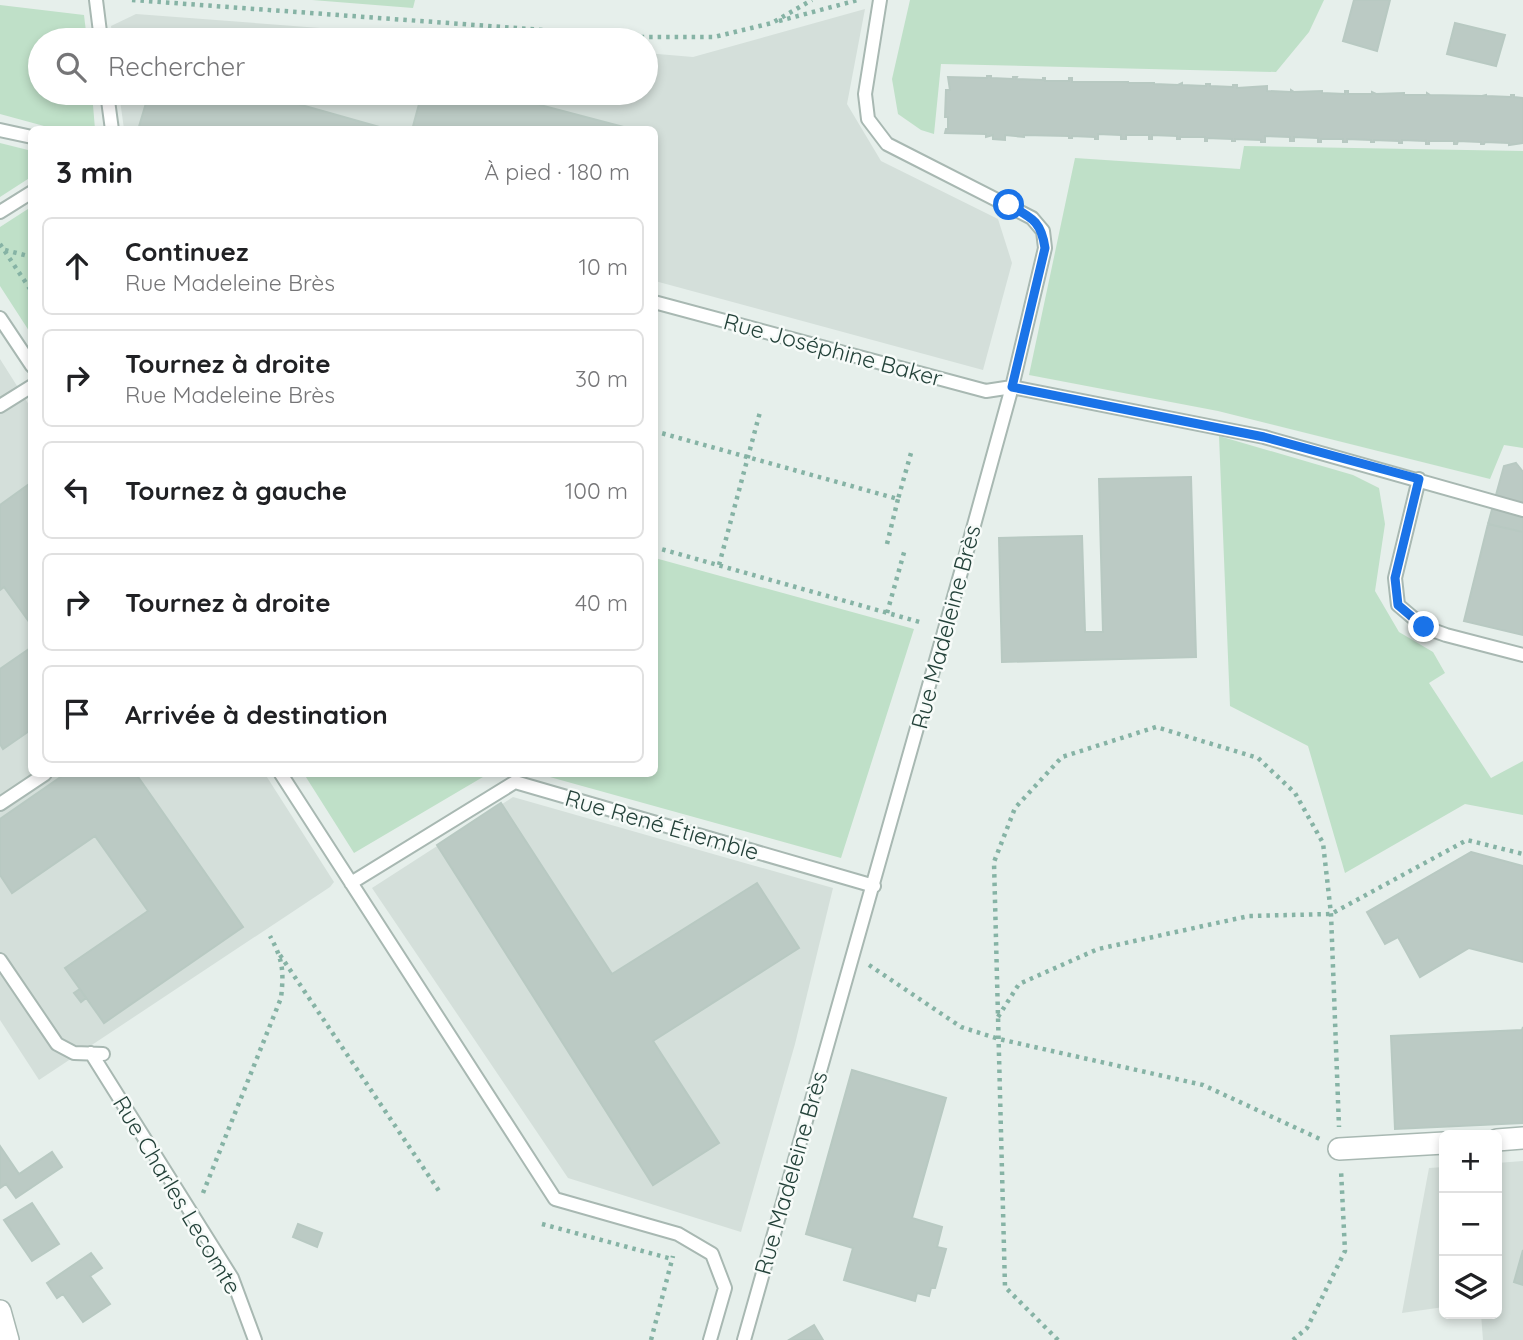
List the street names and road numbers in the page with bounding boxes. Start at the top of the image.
street label: Rue Joséphine Baker [720,306,946,393]
street label: Rue Madeleine Brès [904,522,987,732]
street label: Rue René Étiemble [562,783,762,866]
street label: Rue Madeleine Brès [748,1068,833,1278]
street label: Rue Charles Lecomte [107,1090,248,1299]

